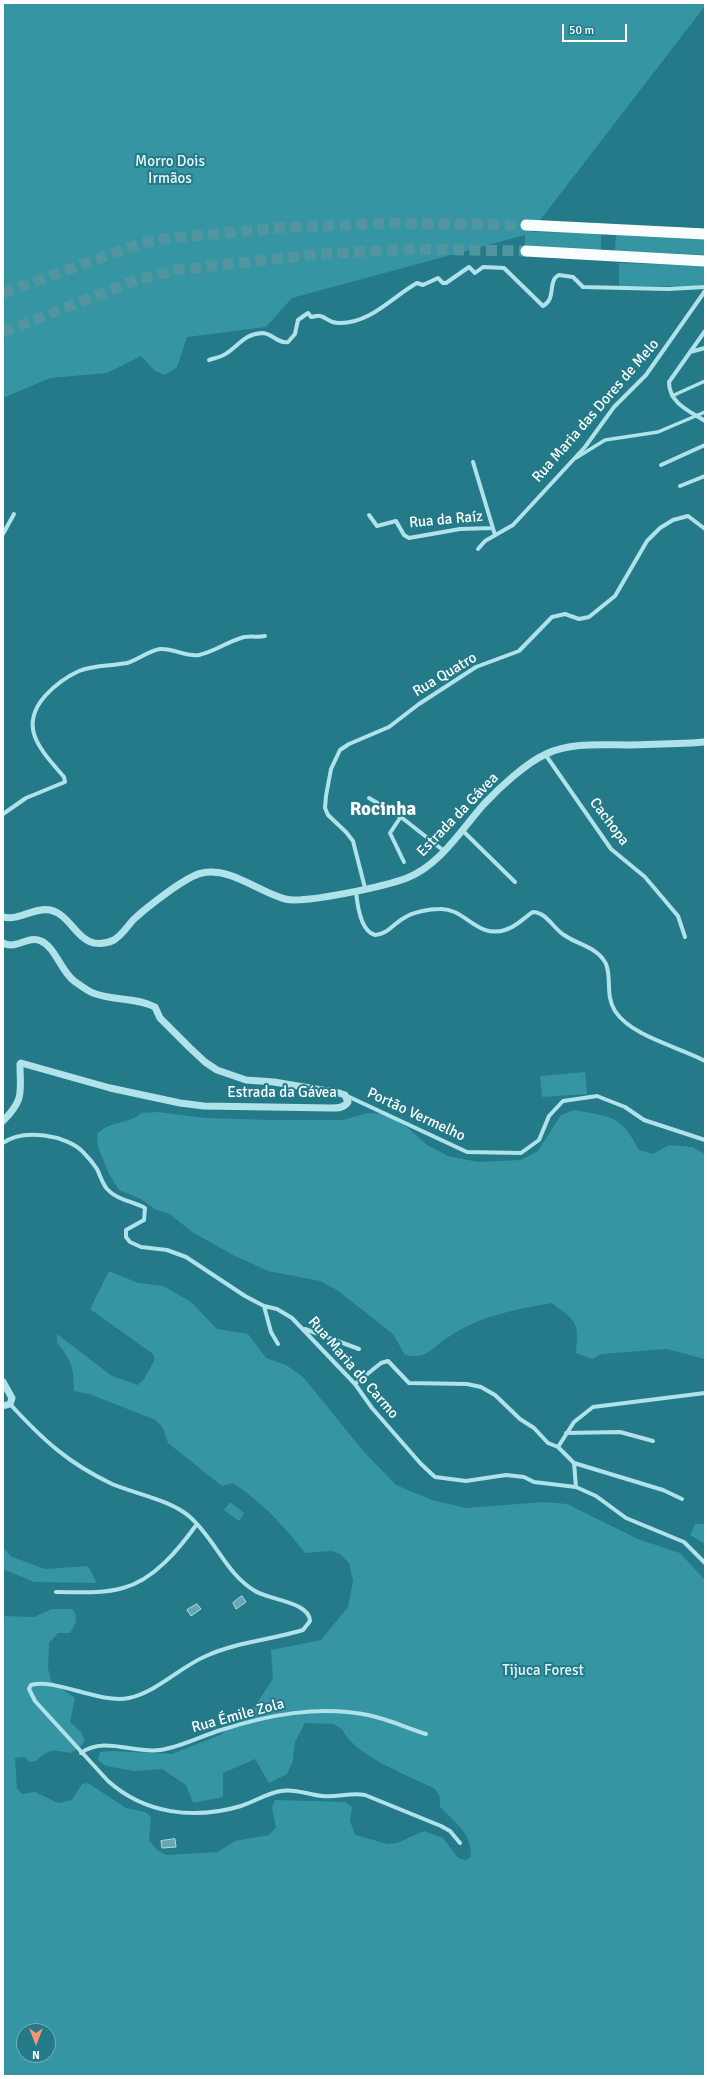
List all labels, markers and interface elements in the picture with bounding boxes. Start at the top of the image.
scale bar [564,16,629,42]
text: 50 m [569,23,594,38]
park label: Morro Dois Irmãos [135,153,205,188]
street label: Rua Maria das Dores de Melo [529,336,663,486]
street label: Rua da Raíz [408,508,484,532]
street label: Rua Quatro [410,649,480,701]
street label: Estrada da Gávea [413,769,503,861]
street label: Cachopa [585,795,633,849]
district label: Rocinha [350,799,416,821]
street label: Estrada da Gávea [227,1084,337,1102]
street label: Portão Vermelho [364,1084,468,1146]
street label: Rua Maria do Carmo [304,1313,402,1423]
park label: Tijuca Forest [502,1662,584,1680]
street label: Rua Émile Zola [190,1695,286,1737]
north arrow [16,2023,56,2063]
text: N [32,2048,40,2061]

